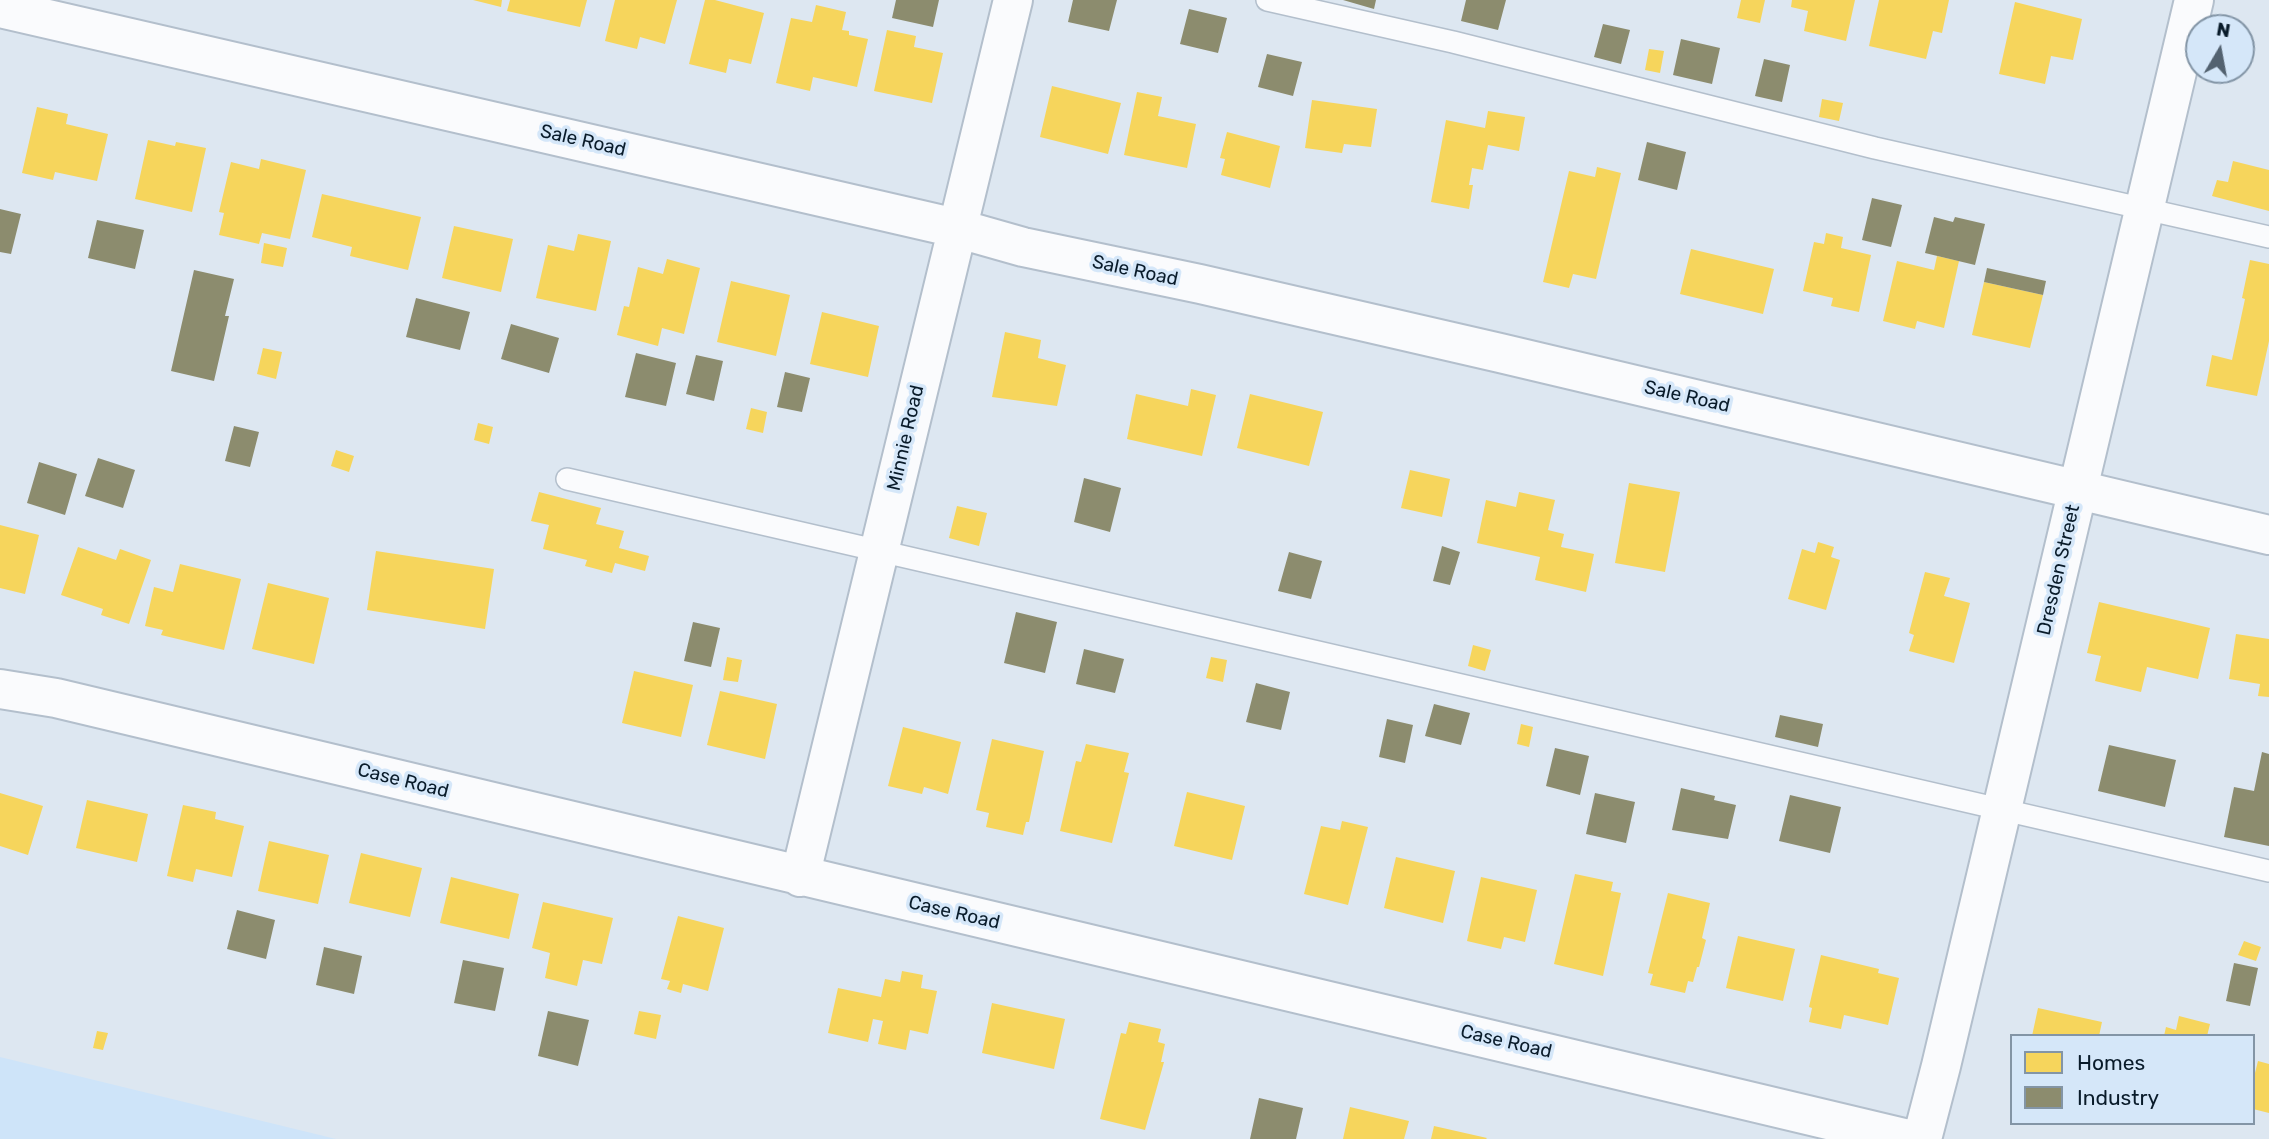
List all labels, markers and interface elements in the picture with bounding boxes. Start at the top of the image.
north arrow [2185,14,2255,84]
text: N [2215,17,2232,42]
street label: Sale Road [538,120,628,162]
street label: Sale Road [1090,251,1180,291]
street label: Sale Road [1642,376,1732,418]
street label: Minnie Road [883,383,929,493]
street label: Dresden Street [2033,502,2085,638]
street label: Case Road [355,759,451,803]
street label: Case Road [906,891,1002,935]
street label: Case Road [1458,1020,1554,1064]
legend [2010,1034,2255,1125]
text: Homes [2077,1050,2145,1075]
text: Industry [2077,1085,2159,1110]

